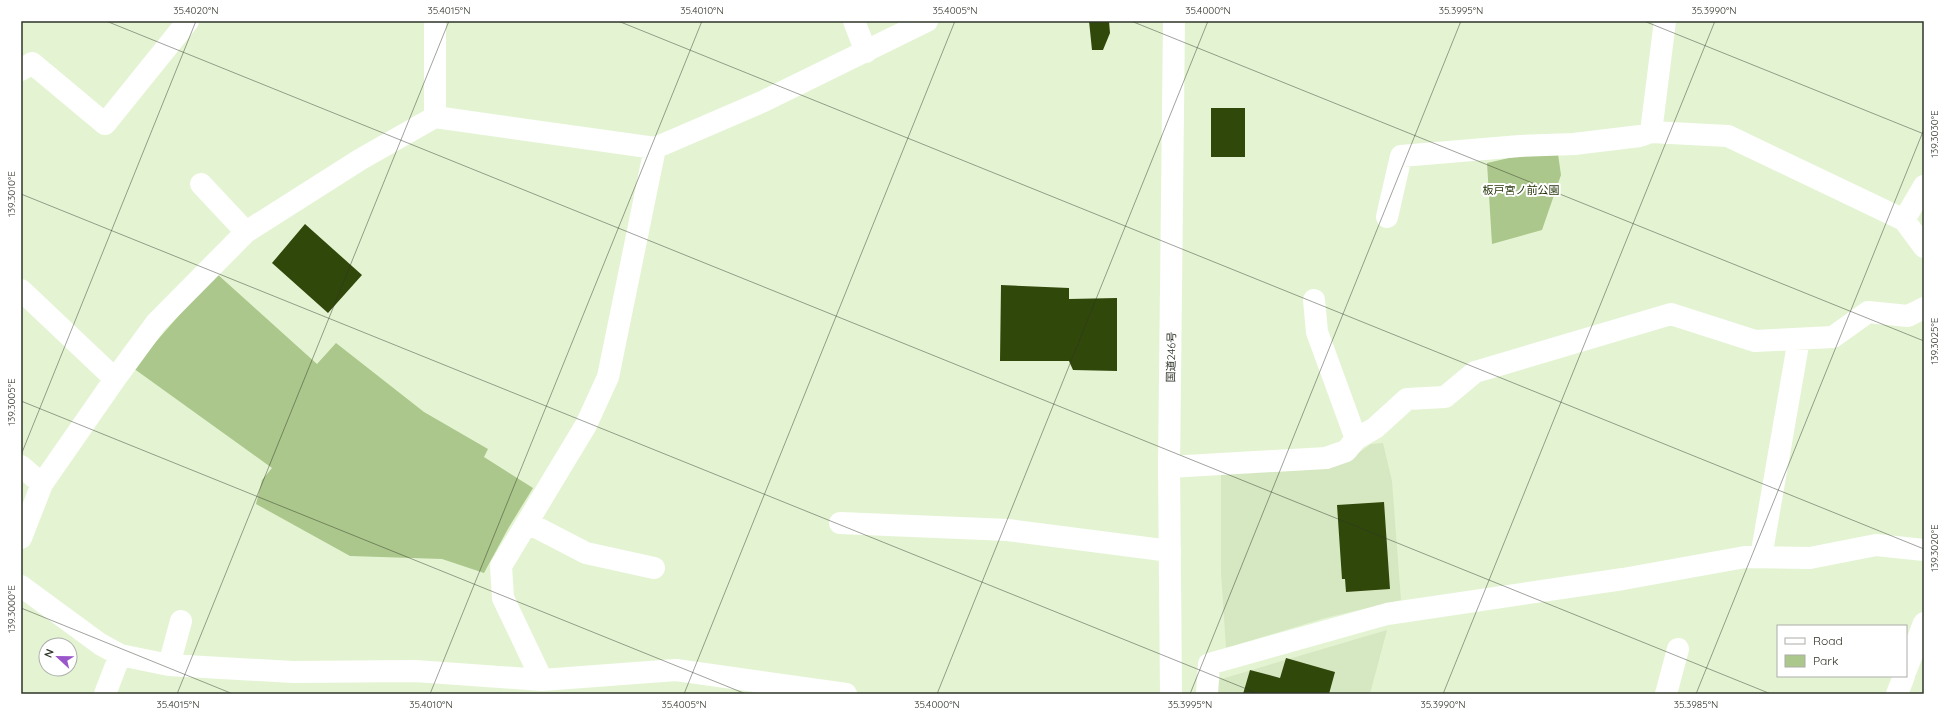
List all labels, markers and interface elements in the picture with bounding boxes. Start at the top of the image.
text: 35.4020°N [173,4,219,17]
text: 35.4015°N [428,4,470,17]
text: 35.4010°N [680,4,724,17]
text: 35.4005°N [932,4,978,17]
text: 35.4000°N [1185,4,1231,17]
text: 35.3995°N [1439,4,1483,17]
text: 35.3990°N [1691,4,1737,17]
text: 139.3030°E [1928,110,1941,158]
text: 139.3010°E [5,171,18,217]
park label: 板戸宮ノ前公園 [1483,183,1560,197]
text: 139.3025°E [1928,317,1941,365]
street label: 国道246号 [1164,332,1178,382]
text: 139.3005°E [5,378,18,426]
text: 139.3020°E [1928,524,1941,572]
text: 139.3000°E [5,585,18,633]
legend [1777,625,1907,677]
text: Road [1813,633,1843,648]
north arrow [38,637,78,677]
text: N [41,647,57,660]
text: Park [1813,653,1838,668]
text: 35.4015°N [157,698,199,711]
text: 35.4010°N [409,698,453,711]
text: 35.4005°N [661,698,707,711]
text: 35.4000°N [914,698,960,711]
text: 35.3995°N [1168,698,1212,711]
text: 35.3990°N [1420,698,1466,711]
text: 35.3985°N [1674,698,1718,711]

